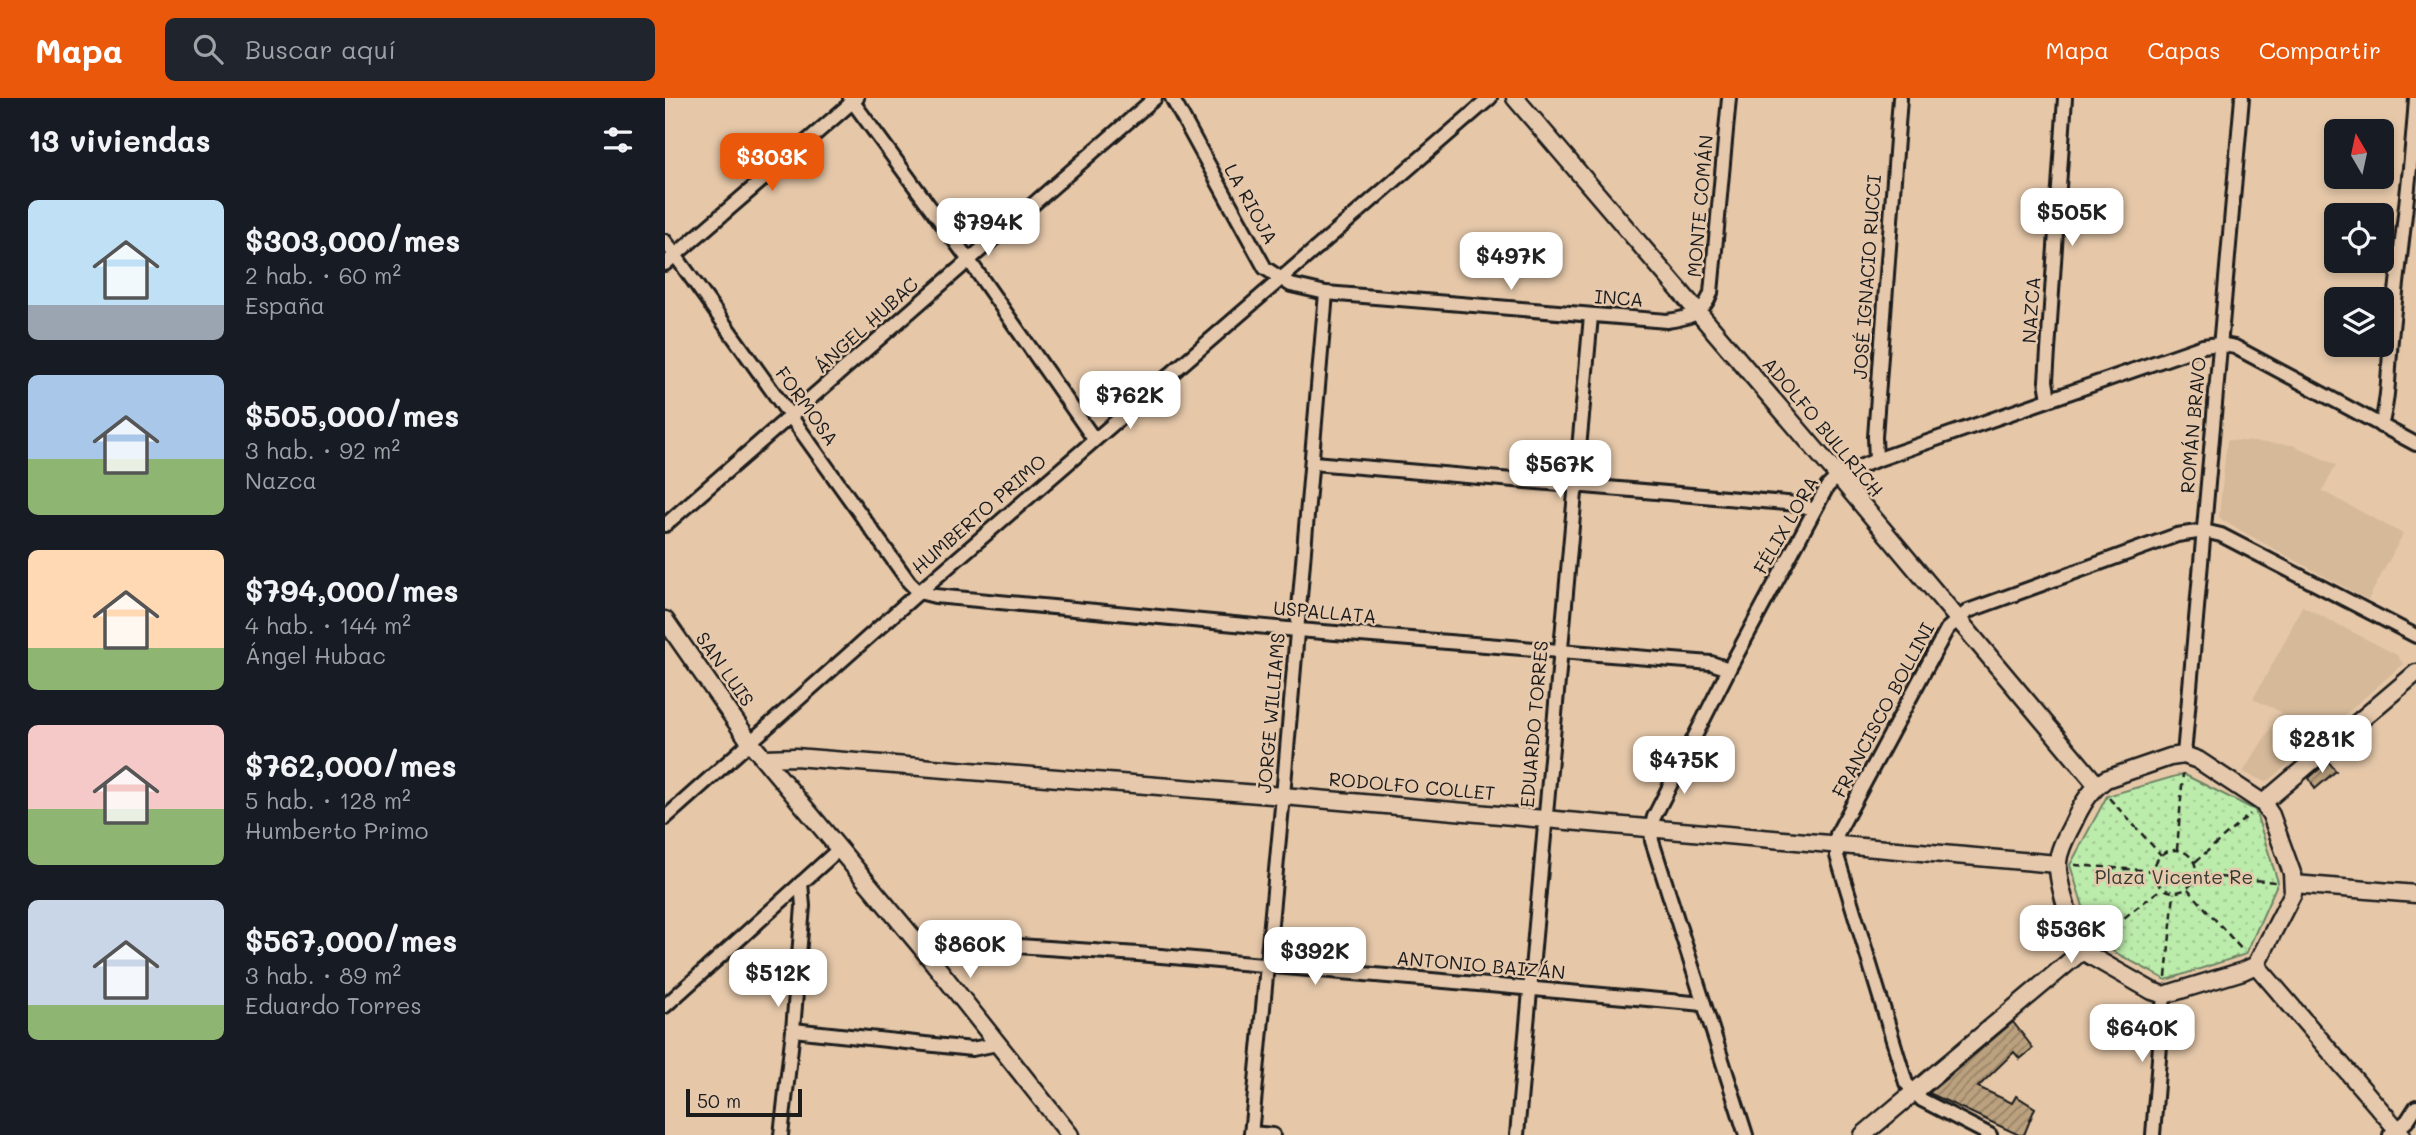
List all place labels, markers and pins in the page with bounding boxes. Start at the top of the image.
pin: $303K [723,134,821,193]
pin: $505K [2023,188,2121,248]
pin: $794K [939,198,1037,258]
pin: $497K [1462,232,1560,292]
pin: $762K [1081,372,1179,431]
pin: $567K [1511,440,1609,500]
pin: $281K [2273,716,2371,775]
pin: $475K [1635,736,1733,796]
pin: $536K [2022,906,2120,965]
pin: $860K [921,920,1019,980]
pin: $392K [1266,928,1364,987]
pin: $512K [729,950,827,1009]
pin: $640K [2093,1004,2191,1064]

